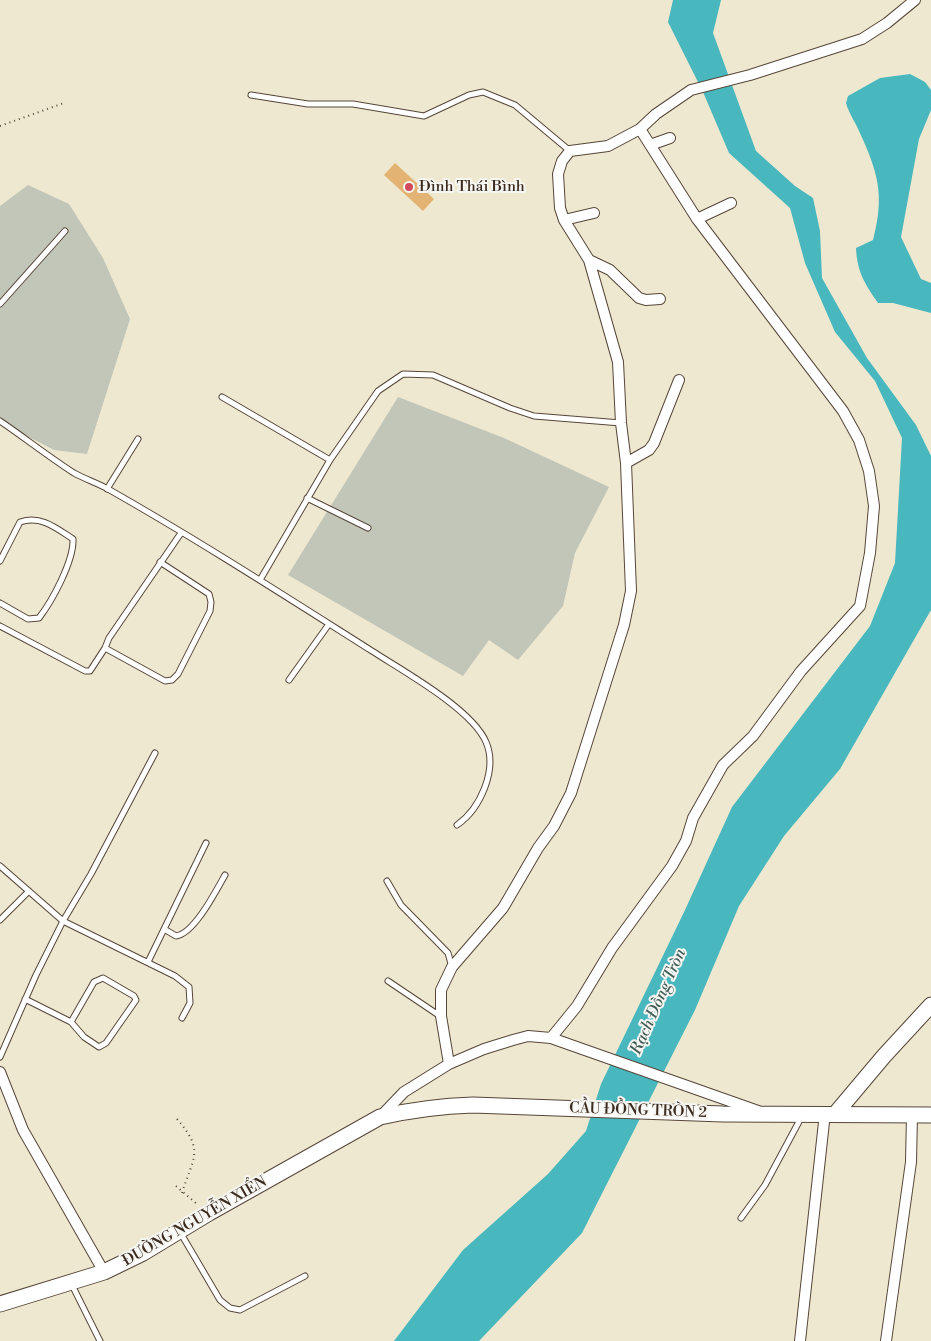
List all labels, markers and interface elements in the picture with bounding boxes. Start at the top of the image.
place label: Đình Thái Bình [419,178,525,196]
marker: Đình Thái Bình [403,181,415,193]
water label: Rạch Đồng Tròn [627,946,691,1058]
street label: CẦU ĐỒNG TRÒN 2 [569,1100,707,1122]
street label: ĐƯỜNG NGUYỄN XIỂN [120,1173,270,1271]

